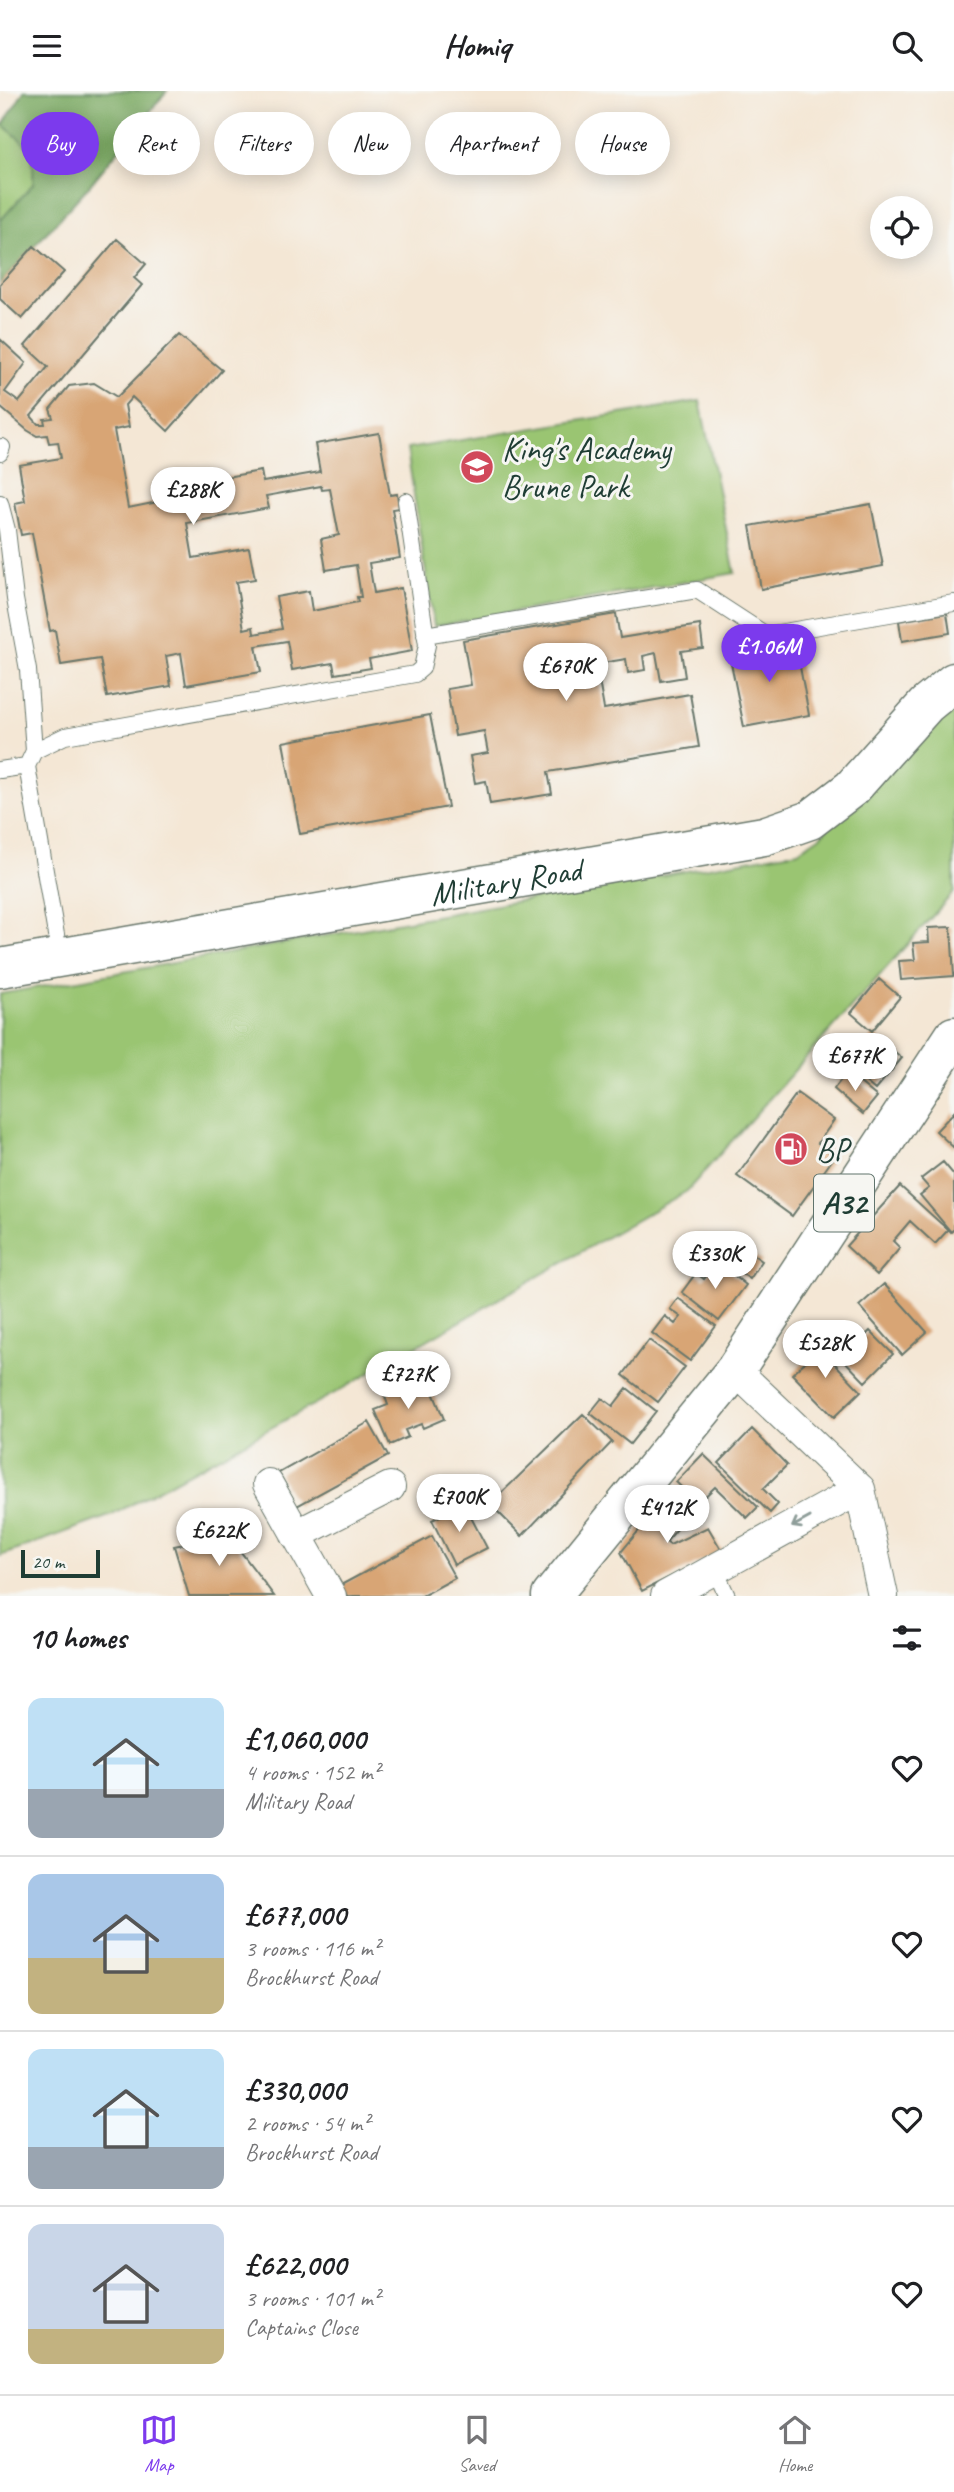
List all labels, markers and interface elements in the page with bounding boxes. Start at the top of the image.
text: Homiq [444,25,510,66]
icon: menu [28,27,66,65]
icon: search [888,27,926,65]
chip: Buy [21,112,99,175]
chip: Rent [113,112,200,175]
chip: Filters [214,112,314,175]
chip: New [328,112,411,175]
chip: Apartment [425,112,561,175]
chip: House [575,112,670,175]
map controls [870,196,933,259]
button: locate [870,196,933,259]
place label: King's Academy Brune Park [502,428,673,508]
school or university icon: King's Academy Brune Park [458,448,496,486]
pin: £288K [144,467,242,527]
text: £288K [166,475,220,504]
pin: £1.06M [712,625,826,684]
text: £1.06M [737,632,801,661]
pin: £670K [517,643,615,703]
text: £670K [539,651,593,680]
street label: Military Road [427,847,590,915]
pin: £677K [806,1033,904,1093]
text: £677K [828,1041,882,1070]
place label: BP [816,1129,852,1171]
fuel station icon: BP [772,1130,810,1168]
road number: A32 [814,1175,874,1231]
pin: £330K [666,1231,764,1291]
text: £330K [688,1239,742,1268]
pin: £528K [776,1321,874,1380]
text: £528K [799,1328,851,1357]
pin: £727K [359,1351,457,1411]
text: £727K [382,1359,434,1388]
pin: £700K [410,1475,508,1534]
text: £700K [433,1482,486,1511]
pin: £412K [618,1485,716,1545]
text: £412K [640,1493,694,1522]
pin: £622K [170,1509,268,1568]
text: £622K [192,1516,246,1545]
one-way arrow [791,1516,812,1529]
scale bar [21,1547,100,1579]
text: 20 m [32,1550,64,1574]
text: 10 homes [28,1619,126,1657]
icon: filters [888,1619,926,1657]
text: £1,060,000 [245,1720,366,1758]
icon: home [84,1726,168,1810]
icon: heart [888,1749,926,1787]
text: 4 rooms · 152 m² [245,1758,380,1787]
text: Military Road [245,1787,352,1816]
text: £677,000 [245,1896,346,1934]
icon: home [84,1902,168,1986]
icon: heart [888,1925,926,1963]
text: 3 rooms · 116 m² [245,1934,380,1963]
text: Brockhurst Road [245,1963,378,1992]
text: £330,000 [245,2071,345,2109]
icon: home [84,2077,168,2161]
icon: heart [888,2100,926,2138]
text: 2 rooms · 54 m² [245,2109,369,2138]
text: Brockhurst Road [245,2138,378,2167]
text: £622,000 [245,2246,346,2284]
icon: home [84,2252,168,2336]
icon: heart [888,2275,926,2313]
text: 3 rooms · 101 m² [245,2284,380,2313]
text: Captains Close [245,2313,358,2342]
tab: Map [140,2411,178,2477]
tab: Saved [458,2411,496,2477]
tab: Home [776,2411,814,2477]

